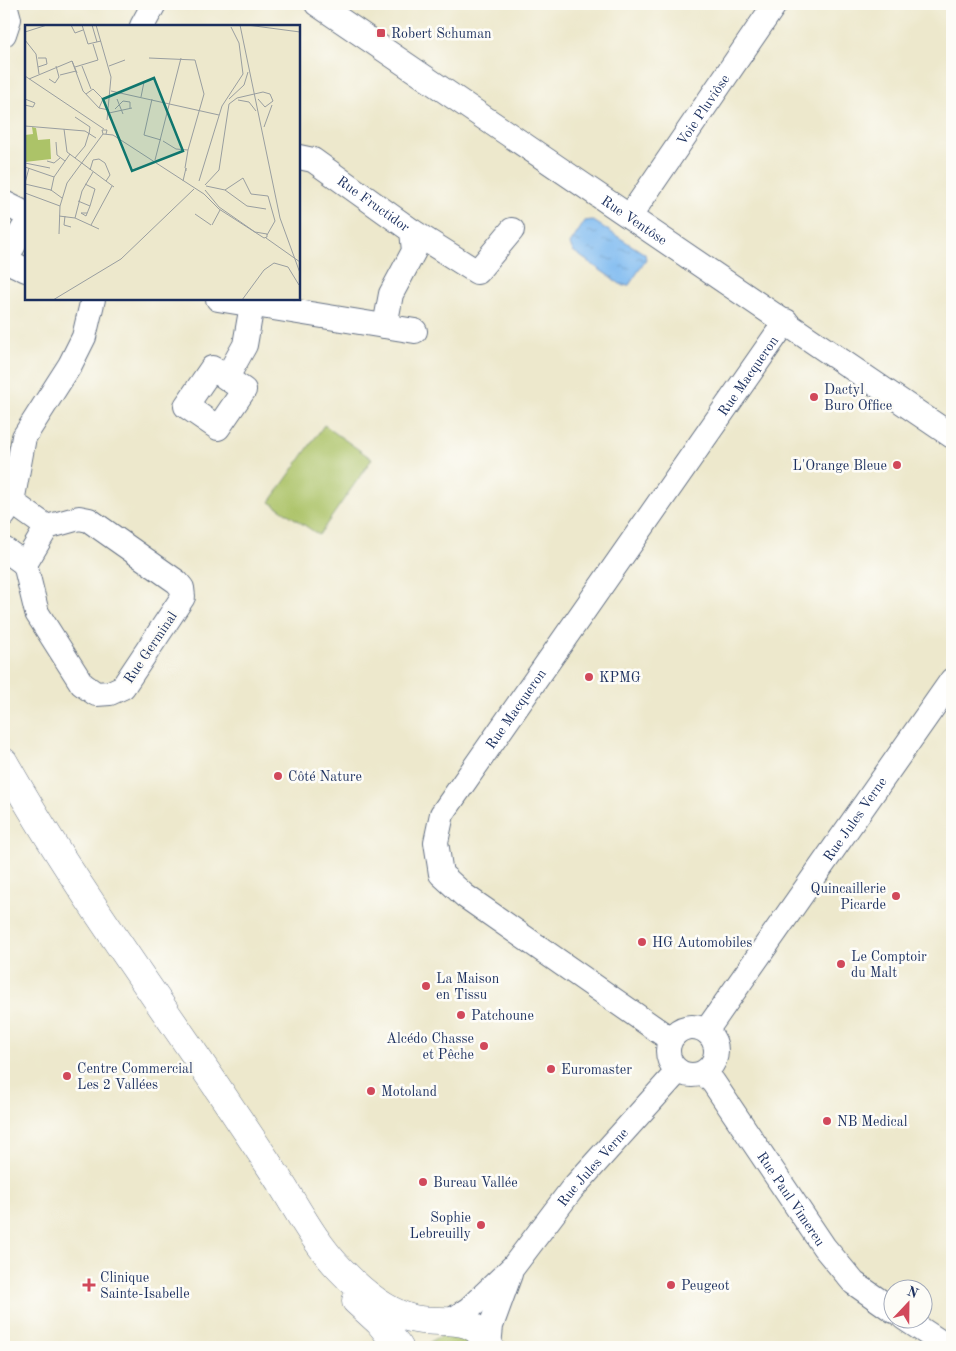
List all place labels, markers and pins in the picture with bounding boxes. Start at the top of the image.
marker: Robert Schuman [375,27,387,39]
place label: Robert Schuman [391,27,492,41]
place label: Dactyl Buro Office [824,383,892,413]
marker: Dactyl Buro Office [808,391,820,403]
place label: L'Orange Bleue [793,459,887,473]
marker: L'Orange Bleue [891,459,903,471]
marker: KPMG [583,671,595,683]
place label: KPMG [599,671,641,685]
marker: Côté Nature [272,770,284,782]
place label: Côté Nature [288,770,362,784]
place label: Quincaillerie Picarde [811,882,886,912]
marker: Quincaillerie Picarde [890,890,902,902]
marker: HG Automobiles [636,936,648,948]
place label: HG Automobiles [652,936,752,950]
place label: Le Comptoir du Malt [851,950,927,980]
marker: Le Comptoir du Malt [835,958,847,970]
place label: La Maison en Tissu [436,972,500,1002]
marker: La Maison en Tissu [420,980,432,992]
marker: Patchoune [455,1009,467,1021]
place label: Patchoune [471,1009,534,1023]
place label: Alcédo Chasse et Pêche [386,1032,474,1062]
marker: Alcédo Chasse et Pêche [478,1040,490,1052]
place label: Centre Commercial Les 2 Vallées [77,1062,193,1092]
marker: Euromaster [545,1063,557,1075]
place label: Euromaster [561,1063,632,1077]
marker: Centre Commercial Les 2 Vallées [61,1070,73,1082]
marker: Motoland [365,1085,377,1097]
place label: Motoland [381,1085,437,1099]
marker: NB Medical [821,1115,833,1127]
place label: NB Medical [837,1115,908,1129]
marker: Bureau Vallée [417,1176,429,1188]
place label: Bureau Vallée [433,1176,518,1190]
place label: Sophie Lebreuilly [410,1211,472,1241]
marker: Sophie Lebreuilly [475,1219,487,1231]
place label: Clinique Sainte-Isabelle [100,1271,190,1301]
marker: Clinique Sainte-Isabelle [82,1278,96,1292]
marker: Peugeot [665,1279,677,1291]
place label: Peugeot [681,1279,730,1293]

